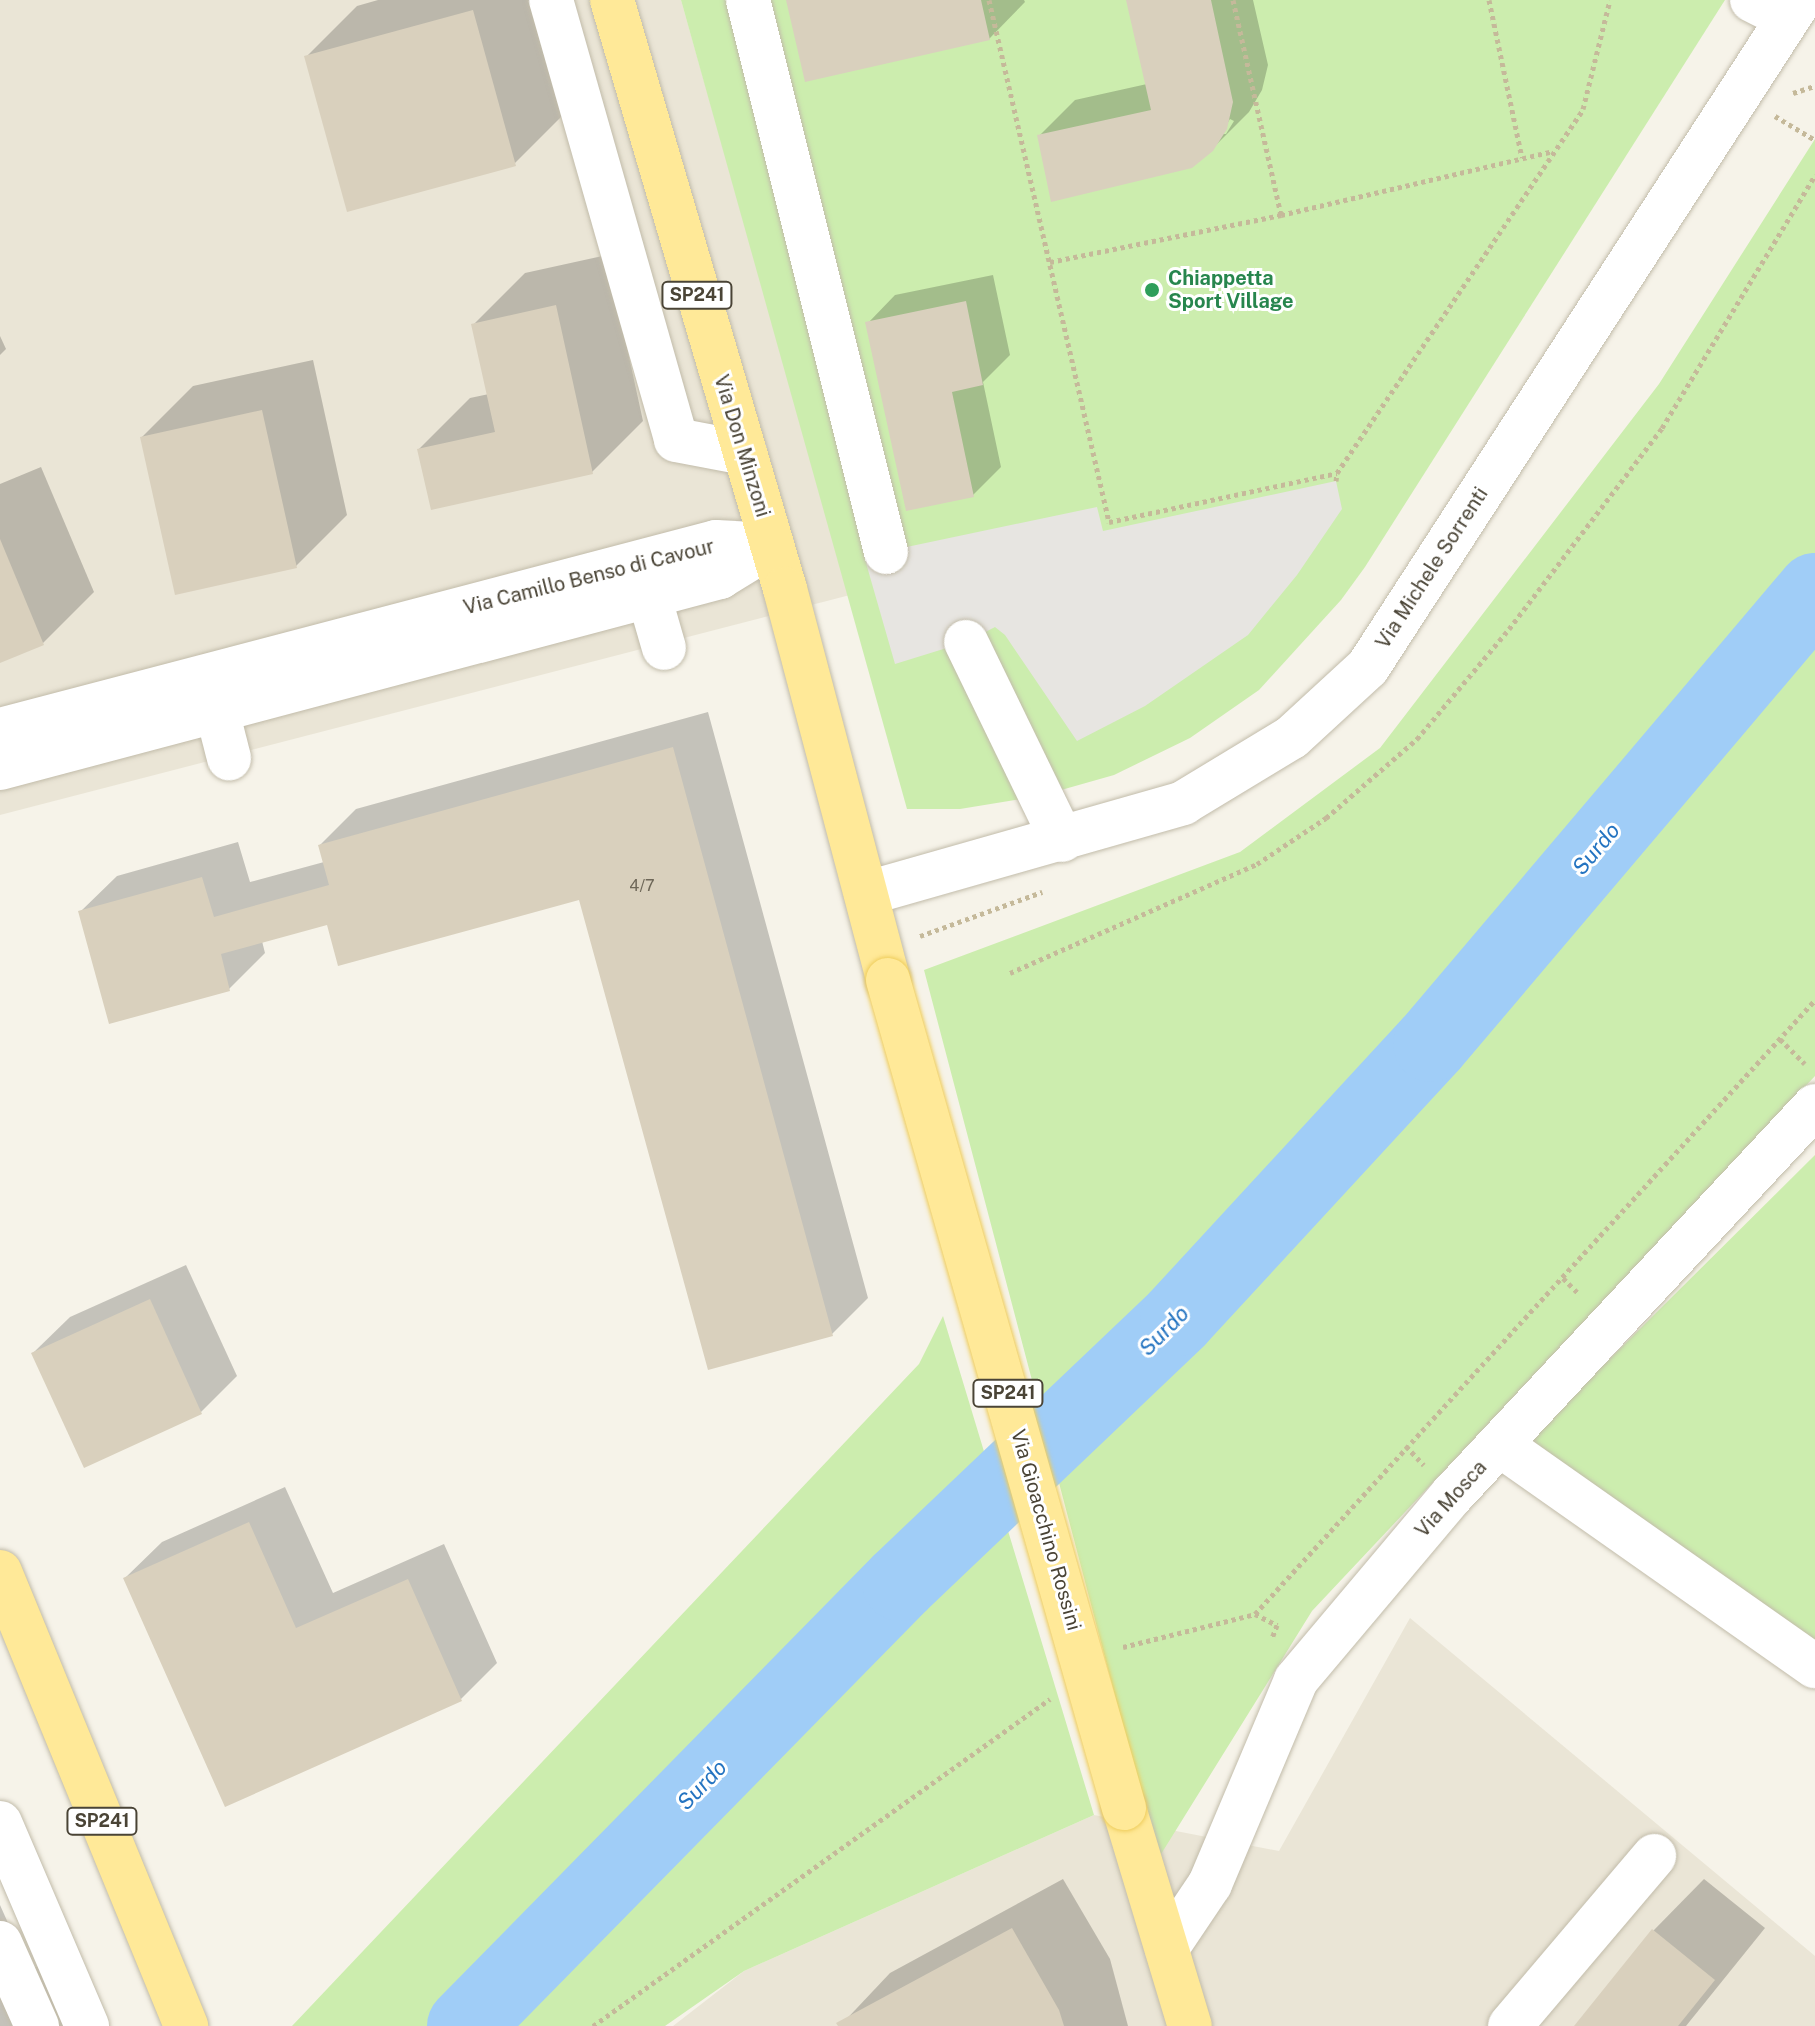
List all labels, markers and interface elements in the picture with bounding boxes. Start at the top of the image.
place label: Chiappetta Sport Village [1168,266,1294,313]
road number: SP241 [661,281,733,309]
marker: Chiappetta Sport Village [1143,281,1161,299]
street label: Via Don Minzoni [709,372,775,520]
street label: Via Michele Sorrenti [1371,483,1493,653]
street label: Via Camillo Benso di Cavour [461,534,717,620]
water label: Surdo [1567,818,1625,880]
house number: 4/7 [629,876,655,896]
water label: Surdo [1134,1301,1194,1361]
road number: SP241 [972,1379,1044,1407]
street label: Via Gioacchino Rossini [1006,1427,1086,1633]
street label: Via Mosca [1410,1456,1492,1542]
water label: Surdo [672,1754,732,1816]
road number: SP241 [66,1807,138,1835]

